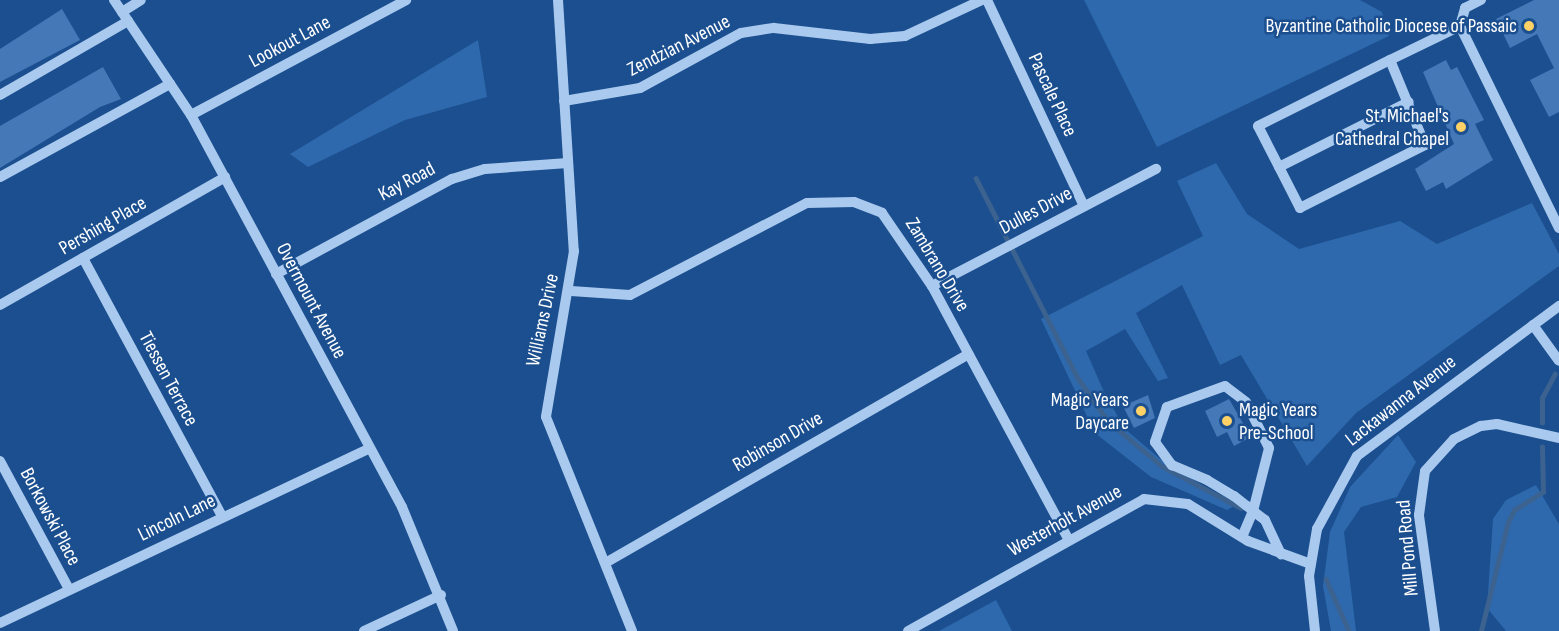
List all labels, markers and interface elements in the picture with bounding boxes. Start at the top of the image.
street label: Zendzian Avenue [624,10,734,82]
street label: Lookout Lane [245,11,335,73]
place label: Byzantine Catholic Diocese of Passaic [1265,14,1517,38]
marker: Byzantine Catholic Diocese of Passaic [1522,19,1536,33]
street label: Pascale Place [1022,49,1082,141]
place label: St. Michael's Cathedral Chapel [1335,104,1449,151]
marker: St. Michael's Cathedral Chapel [1454,120,1468,134]
street label: Kay Road [375,157,439,207]
street label: Dulles Drive [996,182,1076,240]
street label: Pershing Place [55,191,151,261]
street label: Zambrano Drive [900,214,974,316]
street label: Overmount Avenue [270,239,352,363]
street label: Williams Drive [521,271,565,369]
street label: Tiessen Terrace [133,328,203,430]
street label: Lackawanna Avenue [1341,350,1461,452]
place label: Magic Years Daycare [1051,388,1129,435]
place label: Magic Years Pre-School [1239,398,1317,445]
marker: Magic Years Daycare [1134,404,1148,418]
street label: Robinson Drive [729,407,827,477]
marker: Magic Years Pre-School [1220,414,1234,428]
street label: Borkowski Place [14,464,86,570]
street label: Westerholt Avenue [1004,480,1126,562]
street label: Lincoln Lane [134,489,220,547]
street label: Mill Pond Road [1392,499,1424,597]

